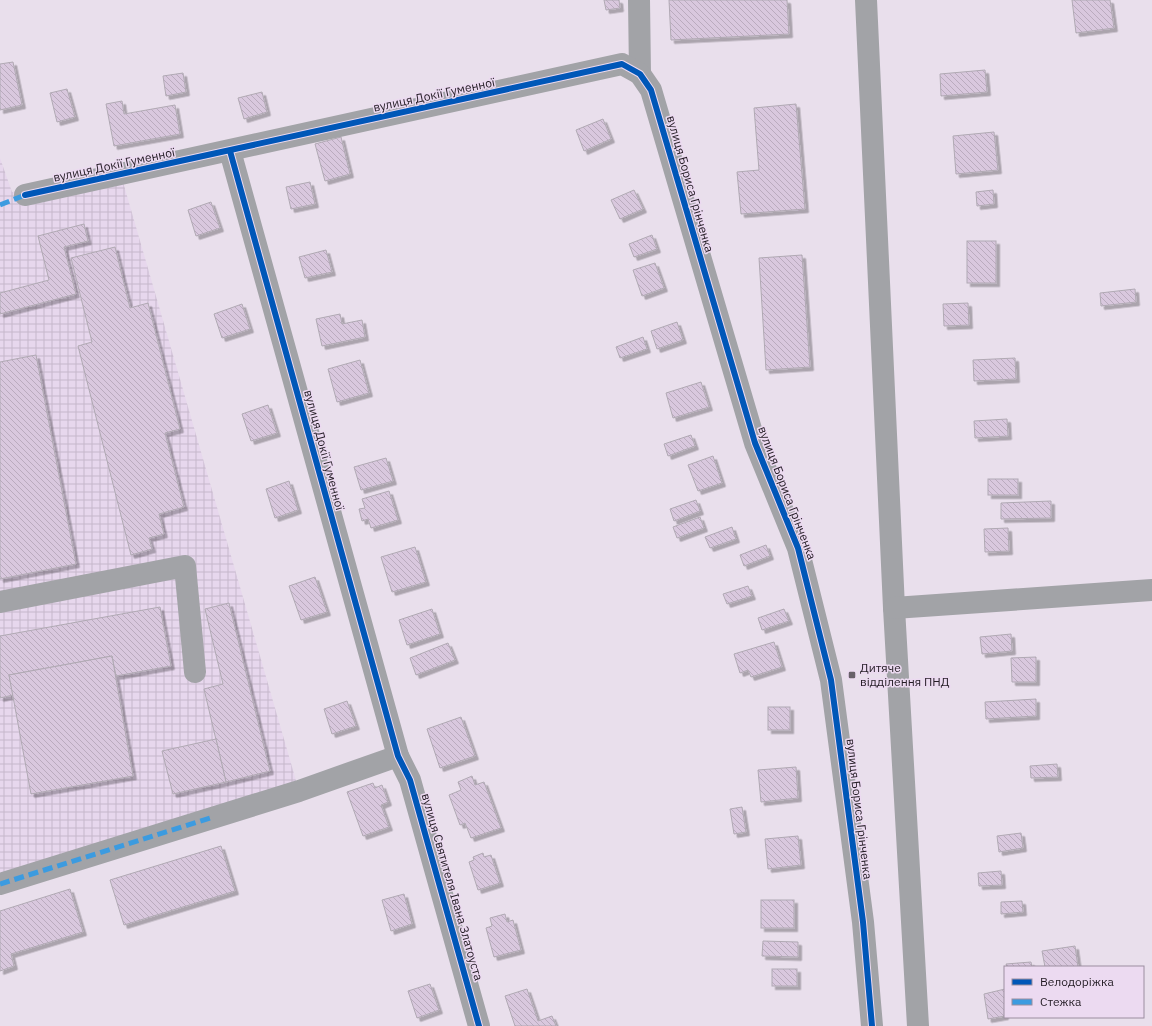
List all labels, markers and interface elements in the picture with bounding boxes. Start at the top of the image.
street label: вулиця Докії Гуменної [372,74,497,115]
street label: вулиця Бориса Грінченка [664,114,717,255]
street label: вулиця Докії Гуменної [52,144,177,185]
street label: вулиця Докії Гуменної [301,388,348,513]
street label: вулиця Бориса Грінченка [755,424,820,562]
place label: Дитяче відділення ПНД [860,660,950,689]
marker: Дитяче відділення ПНД [847,670,857,680]
street label: вулиця Бориса Грінченка [843,738,876,881]
street label: вулиця Святителя Івана Златоуста [419,791,487,983]
legend [1004,966,1144,1018]
text: Велодоріжка [1040,974,1114,989]
text: Стежка [1040,994,1082,1009]

